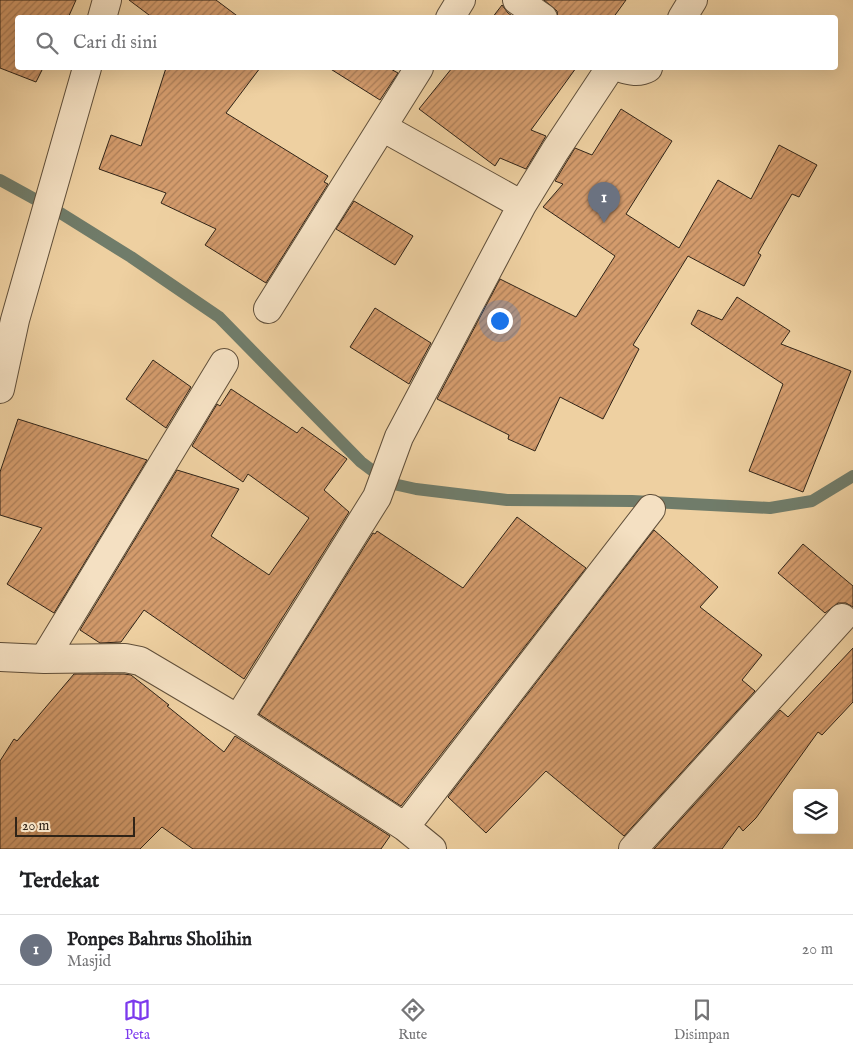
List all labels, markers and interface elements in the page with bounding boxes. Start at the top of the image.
search box [15,15,838,70]
icon: search [33,29,61,57]
text: Cari di sini [73,31,157,55]
pin: 1 [588,182,620,223]
your location [487,308,513,334]
map controls [793,789,838,834]
button: layers [793,789,838,834]
scale bar [15,814,135,837]
text: 20 m [22,817,49,835]
text: Terdekat [20,868,99,895]
text: Ponpes Bahrus Sholihin [67,928,252,952]
text: 1 [33,940,39,960]
text: 20 m [802,940,833,960]
text: Masjid [67,952,111,972]
tab: Peta [123,996,151,1044]
tab: Rute [398,996,427,1044]
tab: Disimpan [674,996,730,1044]

